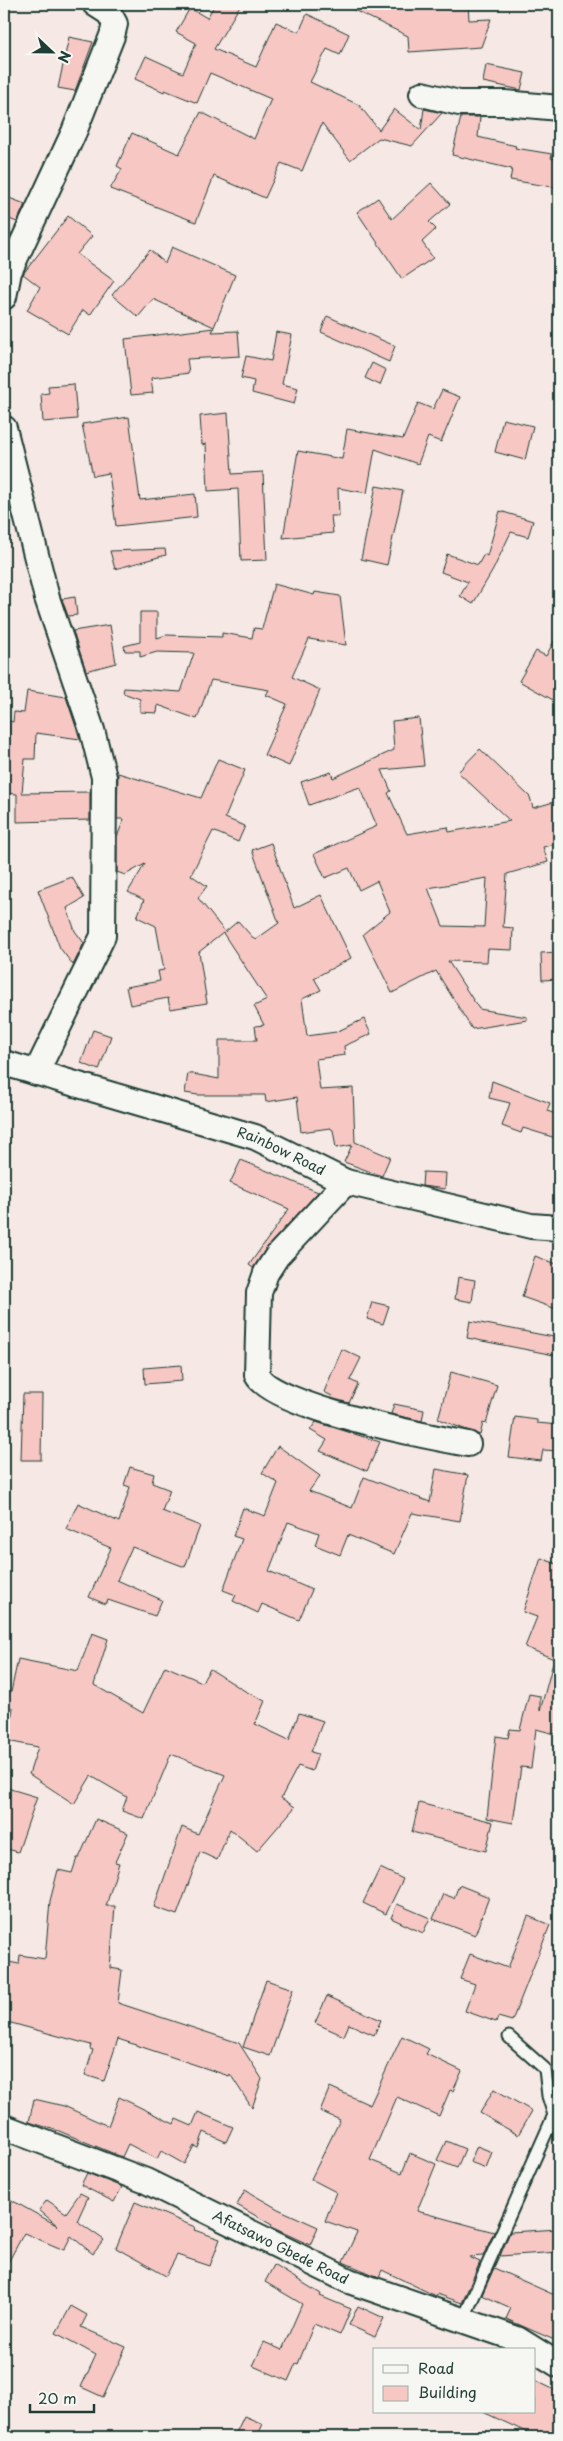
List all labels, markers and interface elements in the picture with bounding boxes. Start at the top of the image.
north arrow [28,28,78,78]
text: N [53,48,76,66]
street label: Rainbow Road [234,1121,329,1180]
street label: Afatsawo Gbede Road [209,2204,352,2289]
legend [373,2348,536,2414]
text: Road [418,2356,454,2379]
text: Building [418,2380,477,2403]
scale bar [30,2381,94,2413]
text: 20 m [38,2386,77,2409]

